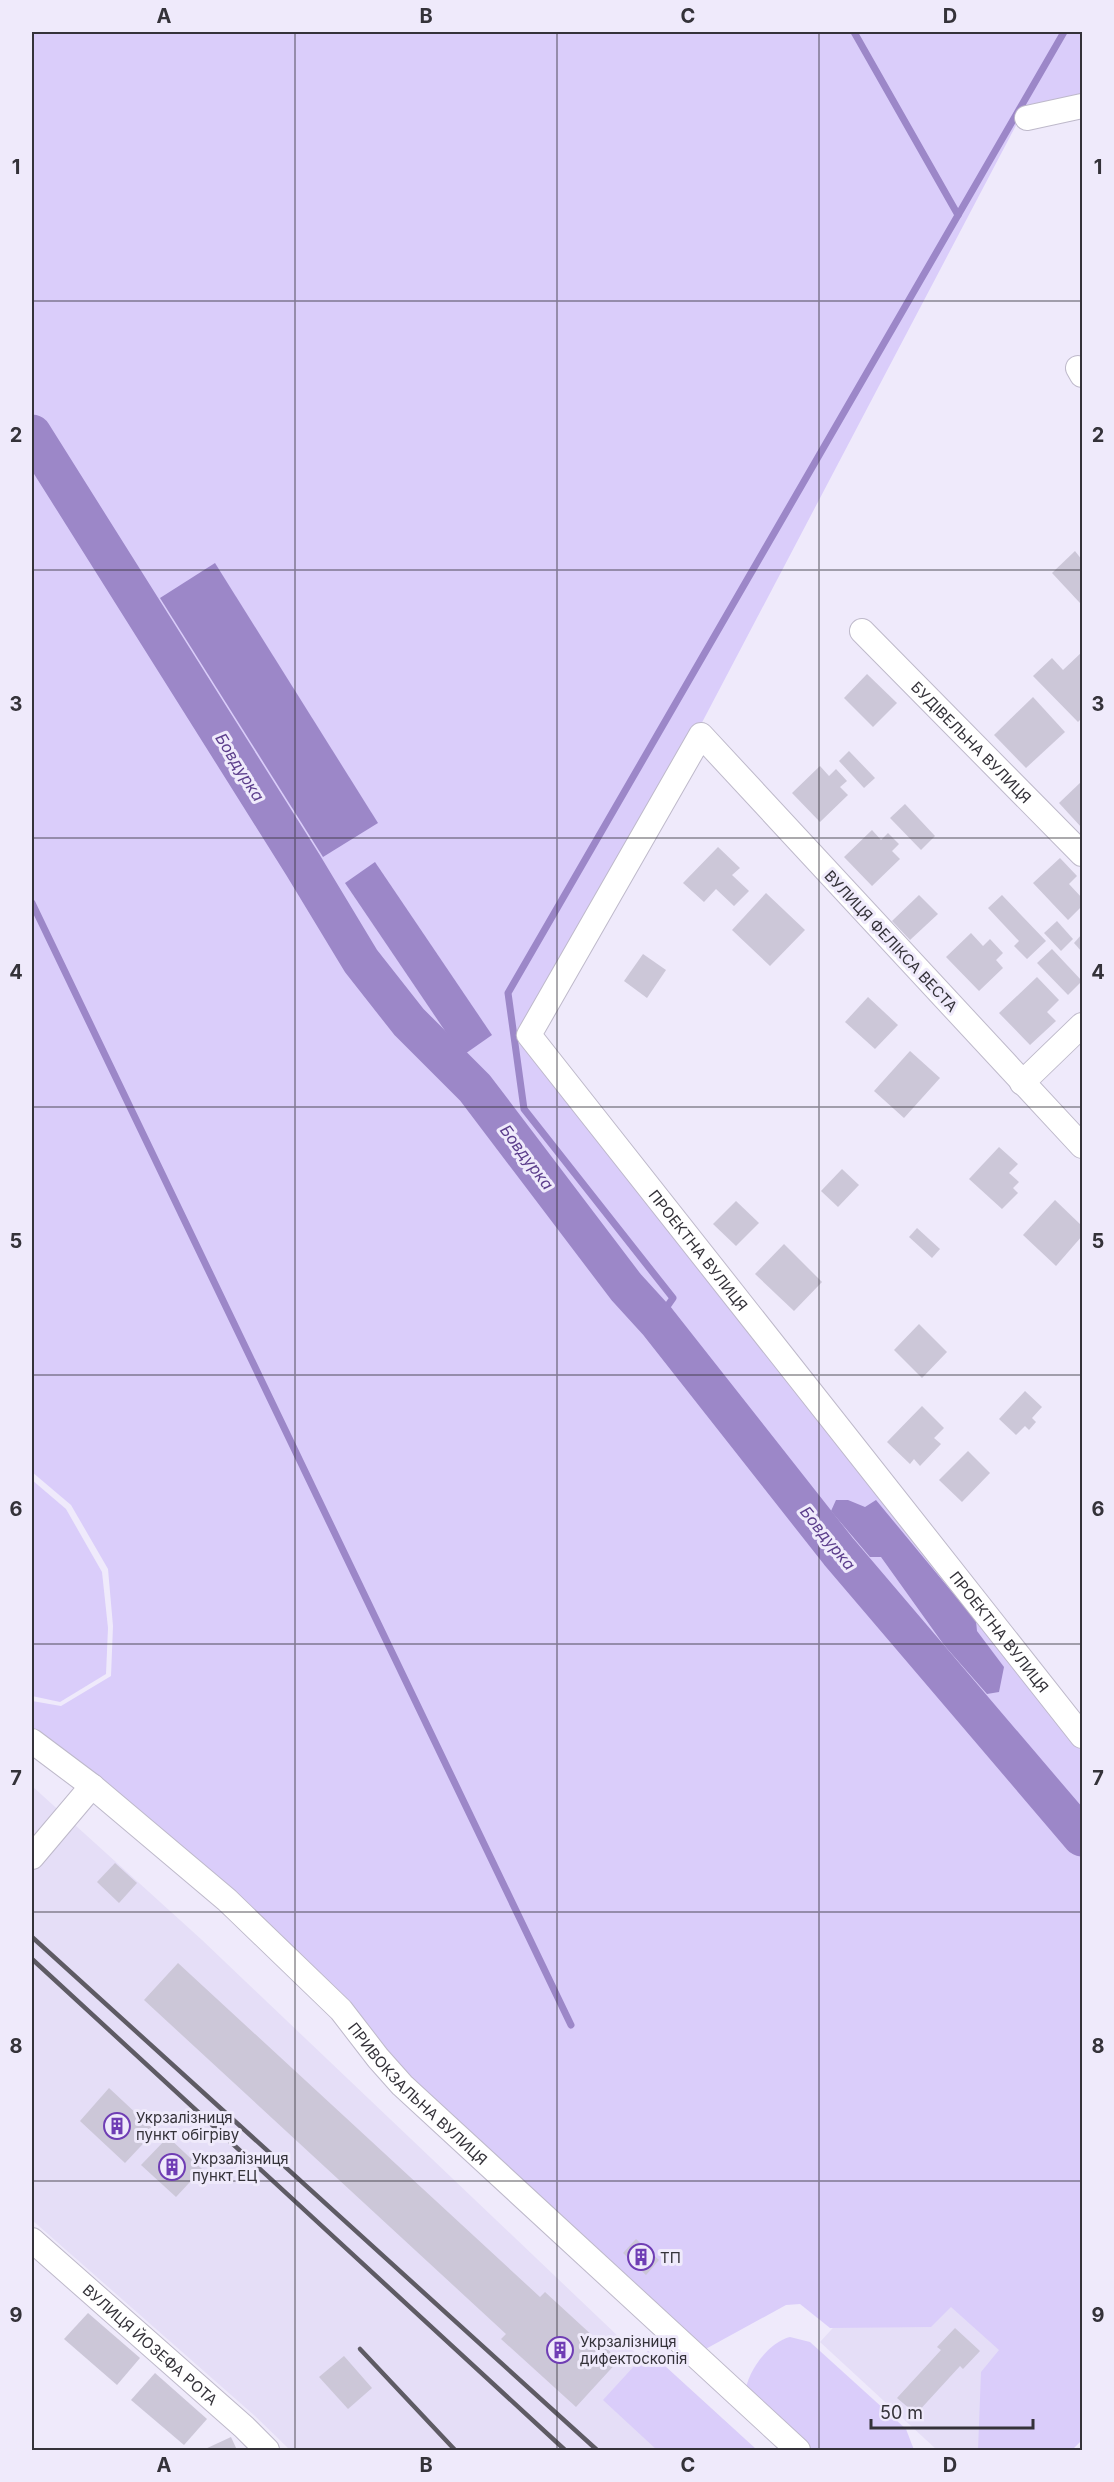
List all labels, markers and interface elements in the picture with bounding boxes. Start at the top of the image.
text: A [157,4,172,28]
text: B [419,4,433,28]
text: C [681,4,695,28]
text: D [943,4,957,28]
text: 1 [12,155,20,179]
text: 1 [1094,155,1102,179]
text: 2 [10,423,22,447]
text: 2 [1092,423,1104,447]
street label: БУДІВЕЛЬНА ВУЛИЦЯ [907,677,1036,807]
text: 3 [10,692,22,716]
text: 3 [1092,692,1104,716]
water label: Бовдурка [211,729,269,805]
street label: ВУЛИЦЯ ФЕЛІКСА ВЕСТА [820,866,962,1016]
text: 4 [9,960,23,984]
text: 4 [1091,960,1105,984]
water label: Бовдурка [496,1120,558,1194]
street label: ПРОЕКТНА ВУЛИЦЯ [645,1186,752,1314]
text: 5 [10,1229,22,1253]
text: 5 [1092,1229,1104,1253]
text: 6 [10,1497,23,1521]
text: 6 [1092,1497,1105,1521]
water label: Бовдурка [796,1502,860,1574]
street label: ПРОЕКТНА ВУЛИЦЯ [946,1567,1053,1696]
text: 7 [10,1766,22,1790]
text: 7 [1092,1766,1104,1790]
street label: ПРИВОКЗАЛЬНА ВУЛИЦЯ [344,2018,492,2169]
text: 8 [9,2034,23,2058]
text: 8 [1091,2034,1105,2058]
place label: Укрзалізниця пункт обігріву [136,2108,240,2144]
building icon: Укрзалізниця пункт обігріву [102,2111,132,2141]
place label: Укрзалізниця пункт ЕЦ [192,2149,289,2185]
building icon: Укрзалізниця пункт ЕЦ [157,2152,187,2182]
building icon: ТП [626,2242,656,2272]
place label: ТП [660,2248,681,2267]
street label: ВУЛИЦЯ ЙОЗЕФА РОТА [79,2280,222,2409]
text: 9 [10,2303,23,2327]
text: 9 [1092,2303,1105,2327]
place label: Укрзалізниця дифектоскопія [580,2332,687,2368]
building icon: Укрзалізниця дифектоскопія [545,2335,575,2365]
scale bar [871,2392,1033,2430]
text: 50 m [880,2402,923,2423]
text: A [157,2453,172,2477]
text: B [419,2453,433,2477]
text: C [681,2453,695,2477]
text: D [943,2453,957,2477]

